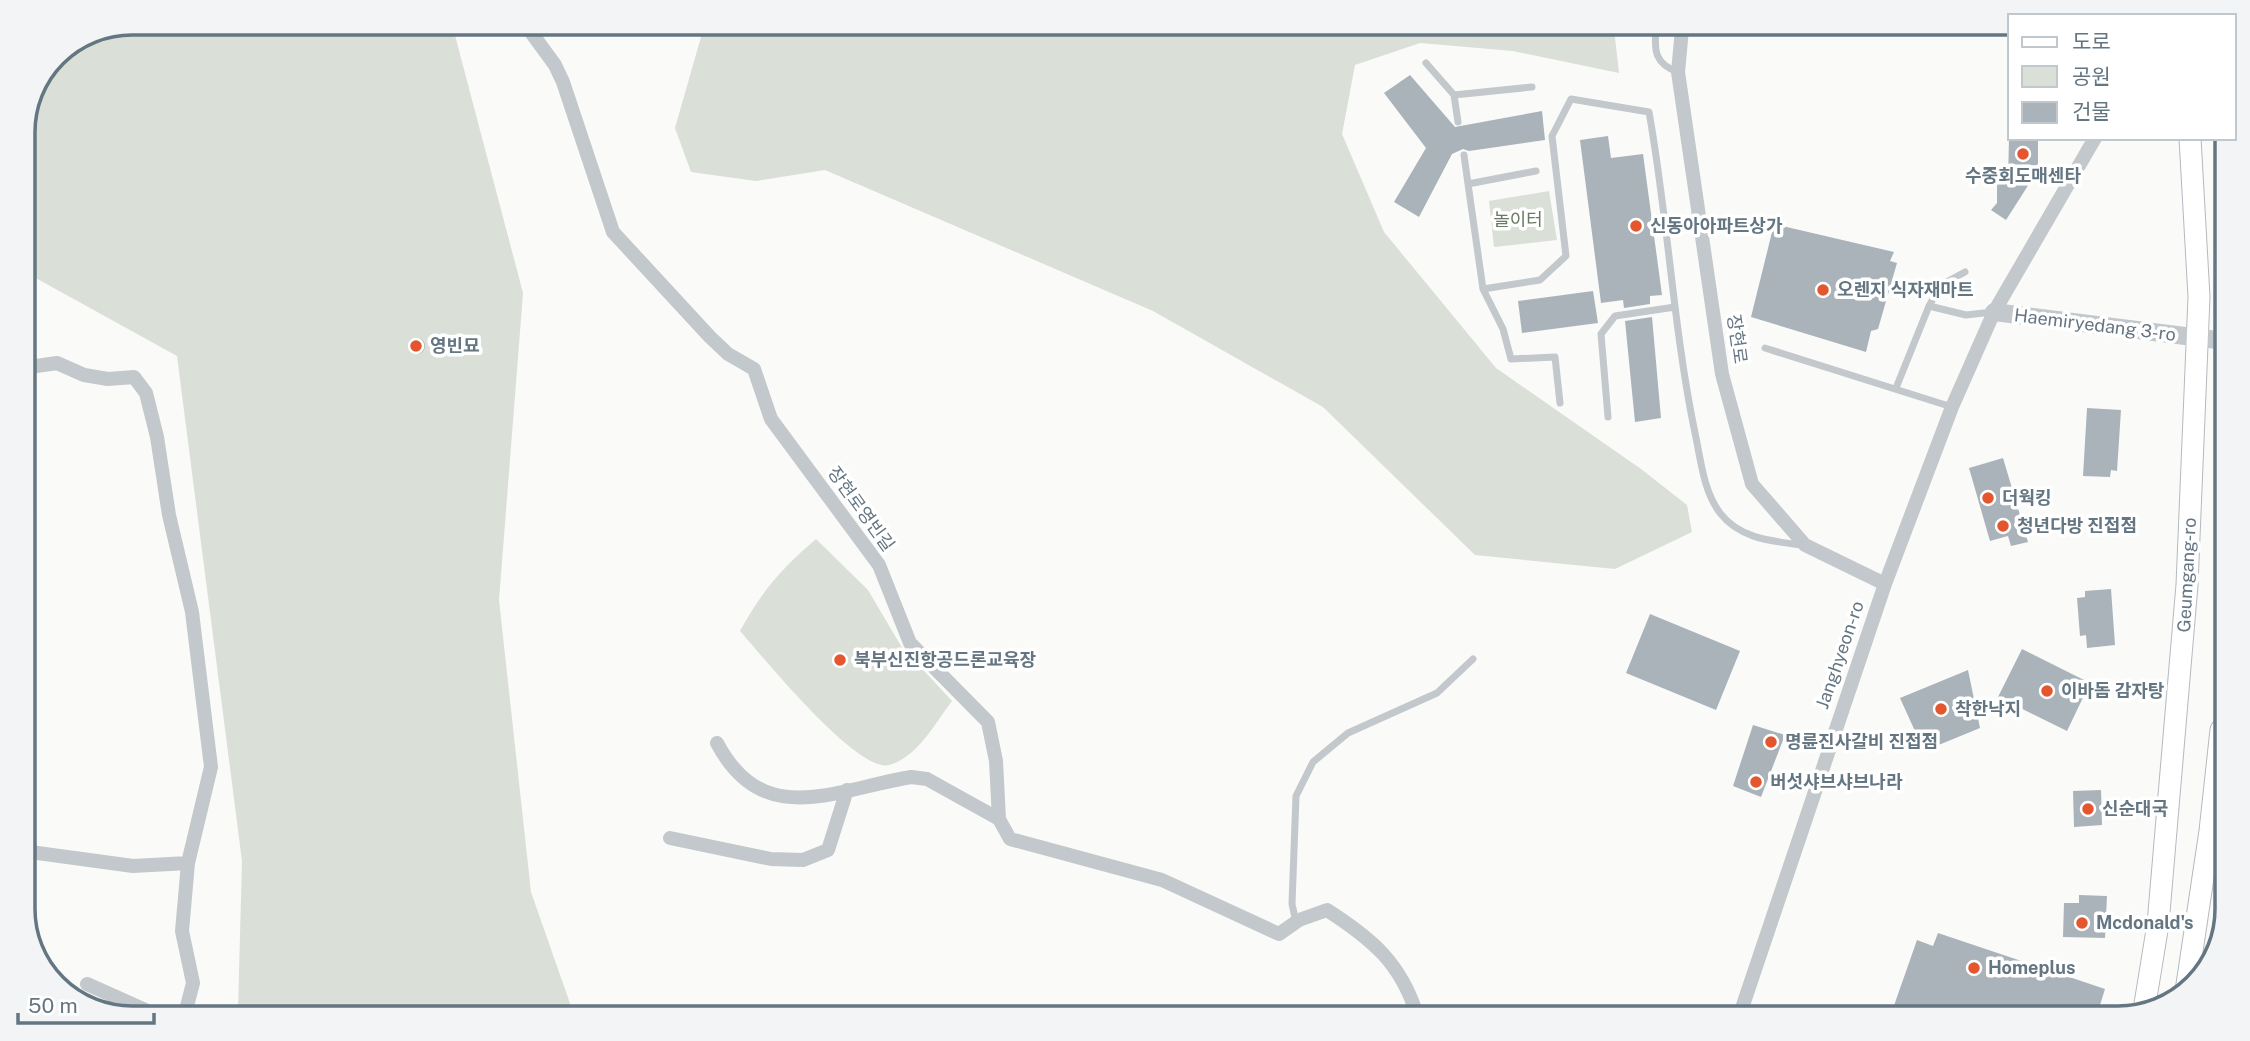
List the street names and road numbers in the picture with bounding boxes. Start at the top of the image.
street label: Haemiryedang 3-ro [2013,304,2177,345]
street label: 장현로 [1724,313,1751,365]
street label: 장현로영빈길 [824,462,899,555]
street label: Geumgang-ro [2173,517,2200,633]
street label: Janghyeon-ro [1811,598,1868,712]

